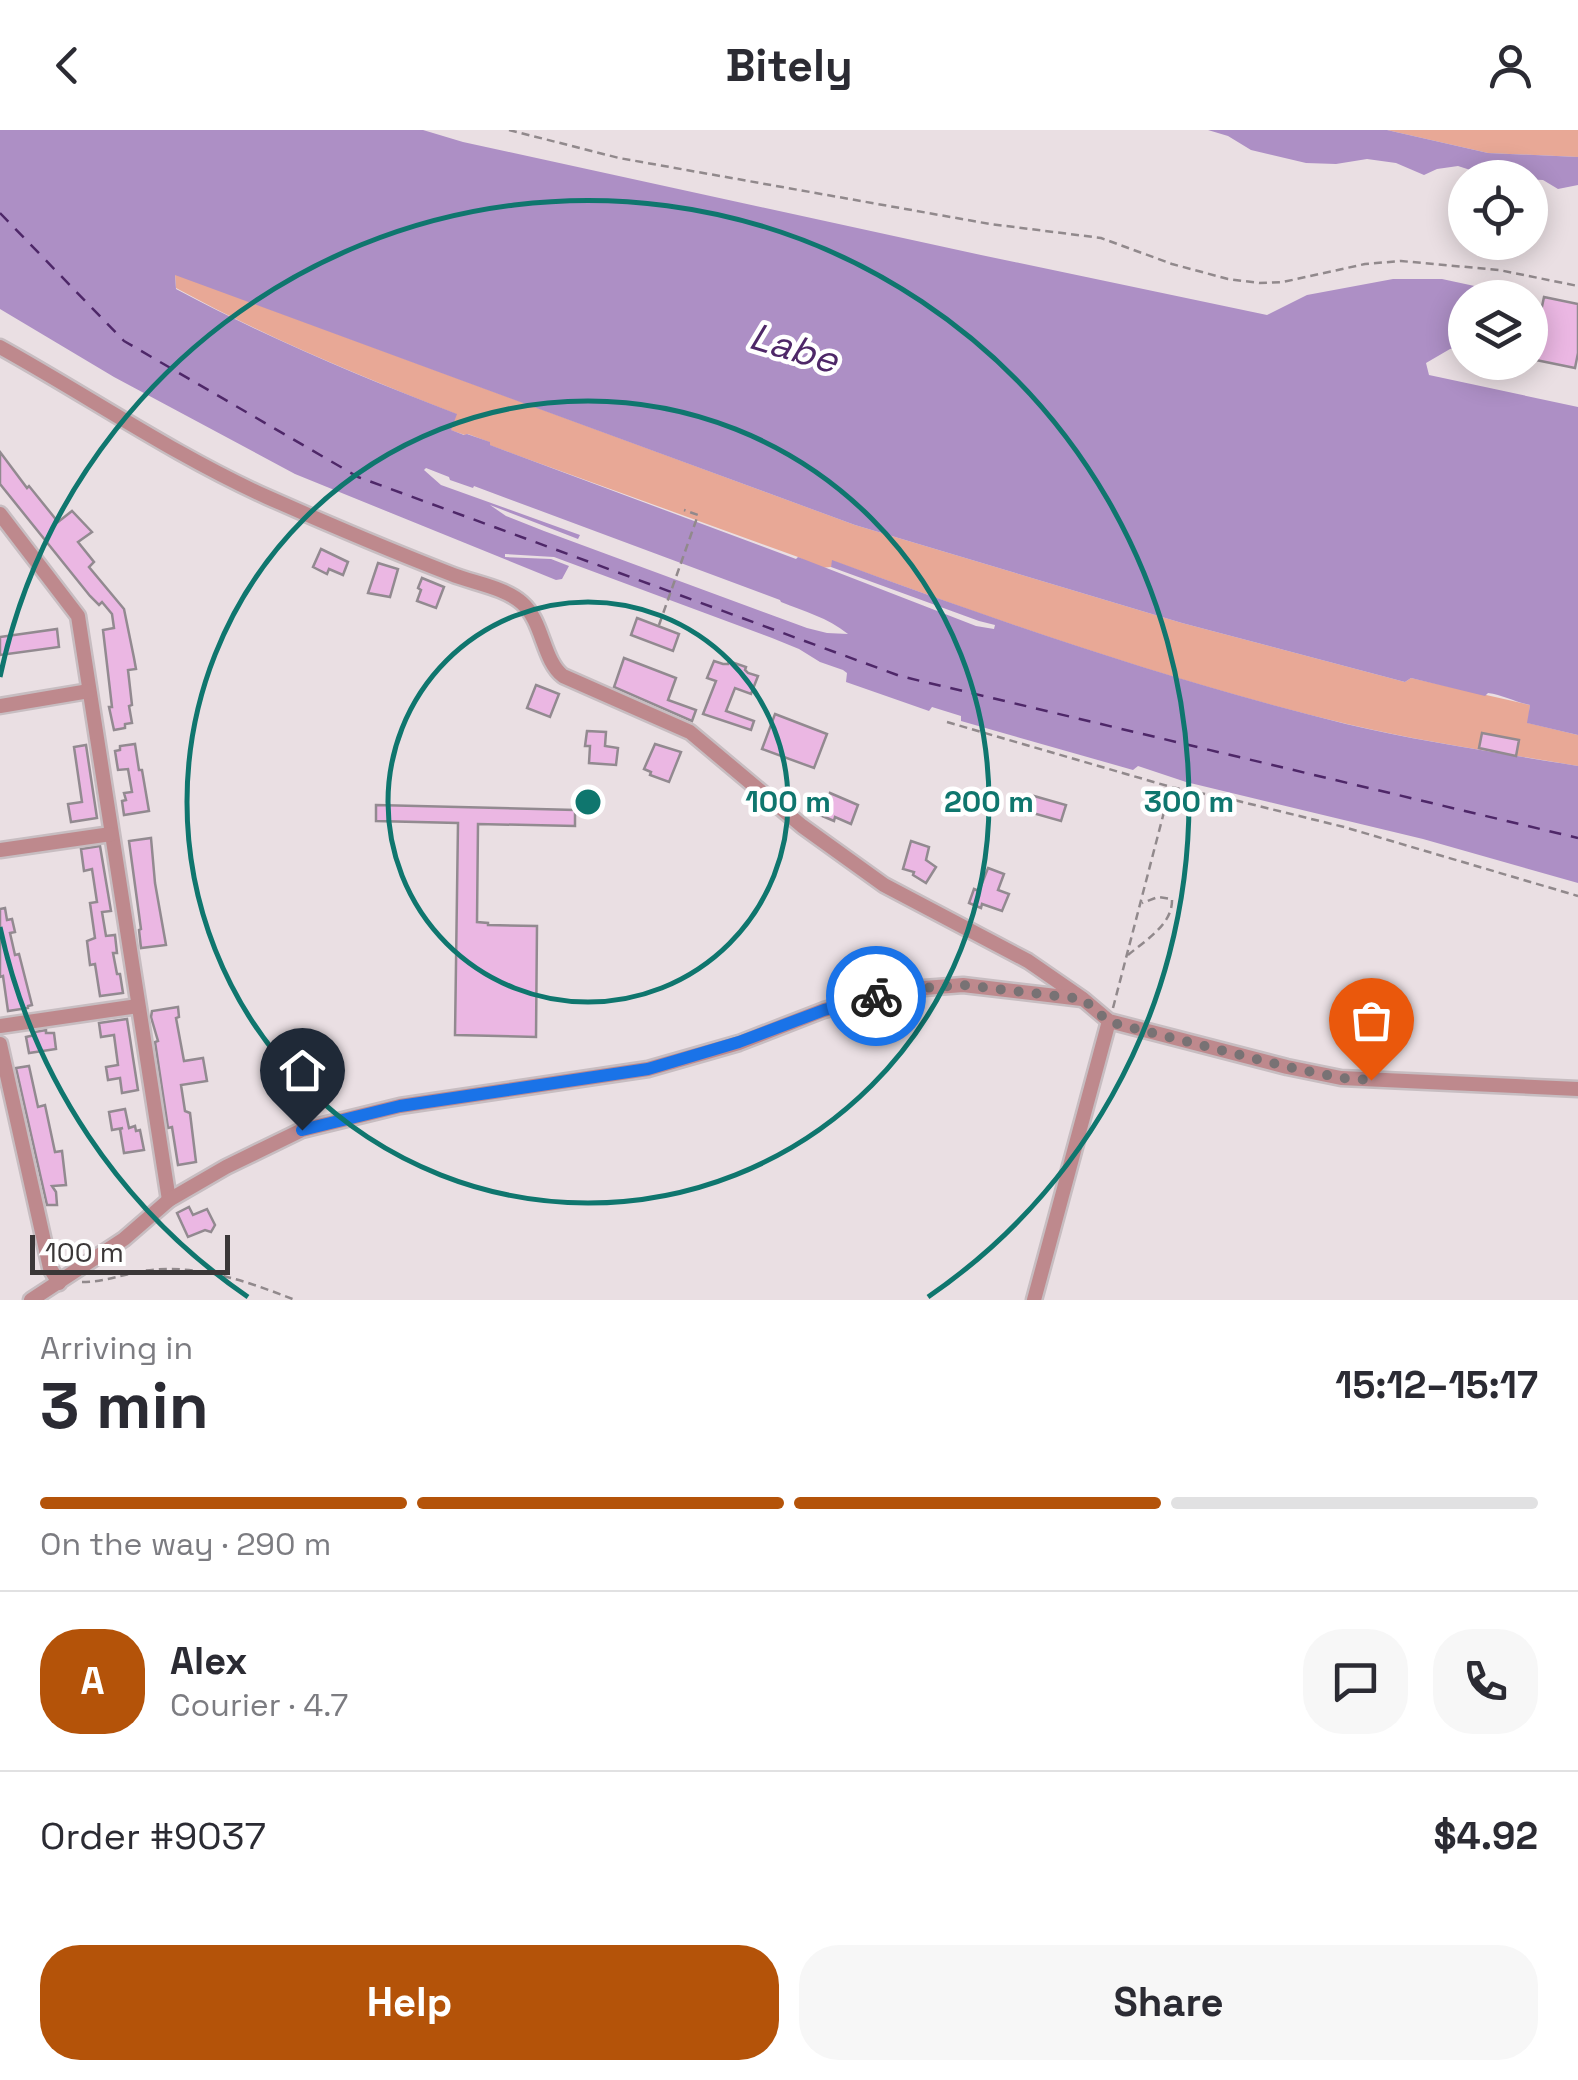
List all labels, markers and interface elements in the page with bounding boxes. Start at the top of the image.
text: Bitely [725,37,853,94]
icon: back [40,38,95,93]
icon: person [1483,38,1538,93]
map controls [1448,160,1548,380]
button: locate [1448,160,1548,260]
button: layers [1448,280,1548,380]
water label: Labe [744,312,845,384]
text: 100 m [745,782,831,821]
text: 200 m [944,782,1034,821]
text: 300 m [1144,782,1234,821]
centre of rings [570,784,606,820]
courier [826,946,926,1046]
icon: bike [849,969,904,1024]
pin [1329,978,1414,1081]
icon: bag [1344,993,1399,1048]
pin [260,1028,345,1131]
icon: home [275,1043,330,1098]
scale bar [30,1230,230,1274]
text: 100 m [45,1234,124,1270]
text: Arriving in [40,1328,193,1368]
text: 15:12–15:17 [1335,1361,1538,1409]
text: 3 min [40,1364,209,1447]
text: On the way · 290 m [40,1524,331,1564]
button: chat [1303,1629,1408,1734]
button: phone [1433,1629,1538,1734]
text: Alex [170,1637,247,1685]
text: A [80,1657,105,1705]
text: Courier · 4.7 [170,1685,348,1725]
text: Order #9037 [40,1812,266,1860]
text: $4.92 [1433,1812,1538,1860]
button: Help [40,1945,779,2060]
button: Share [799,1945,1538,2060]

